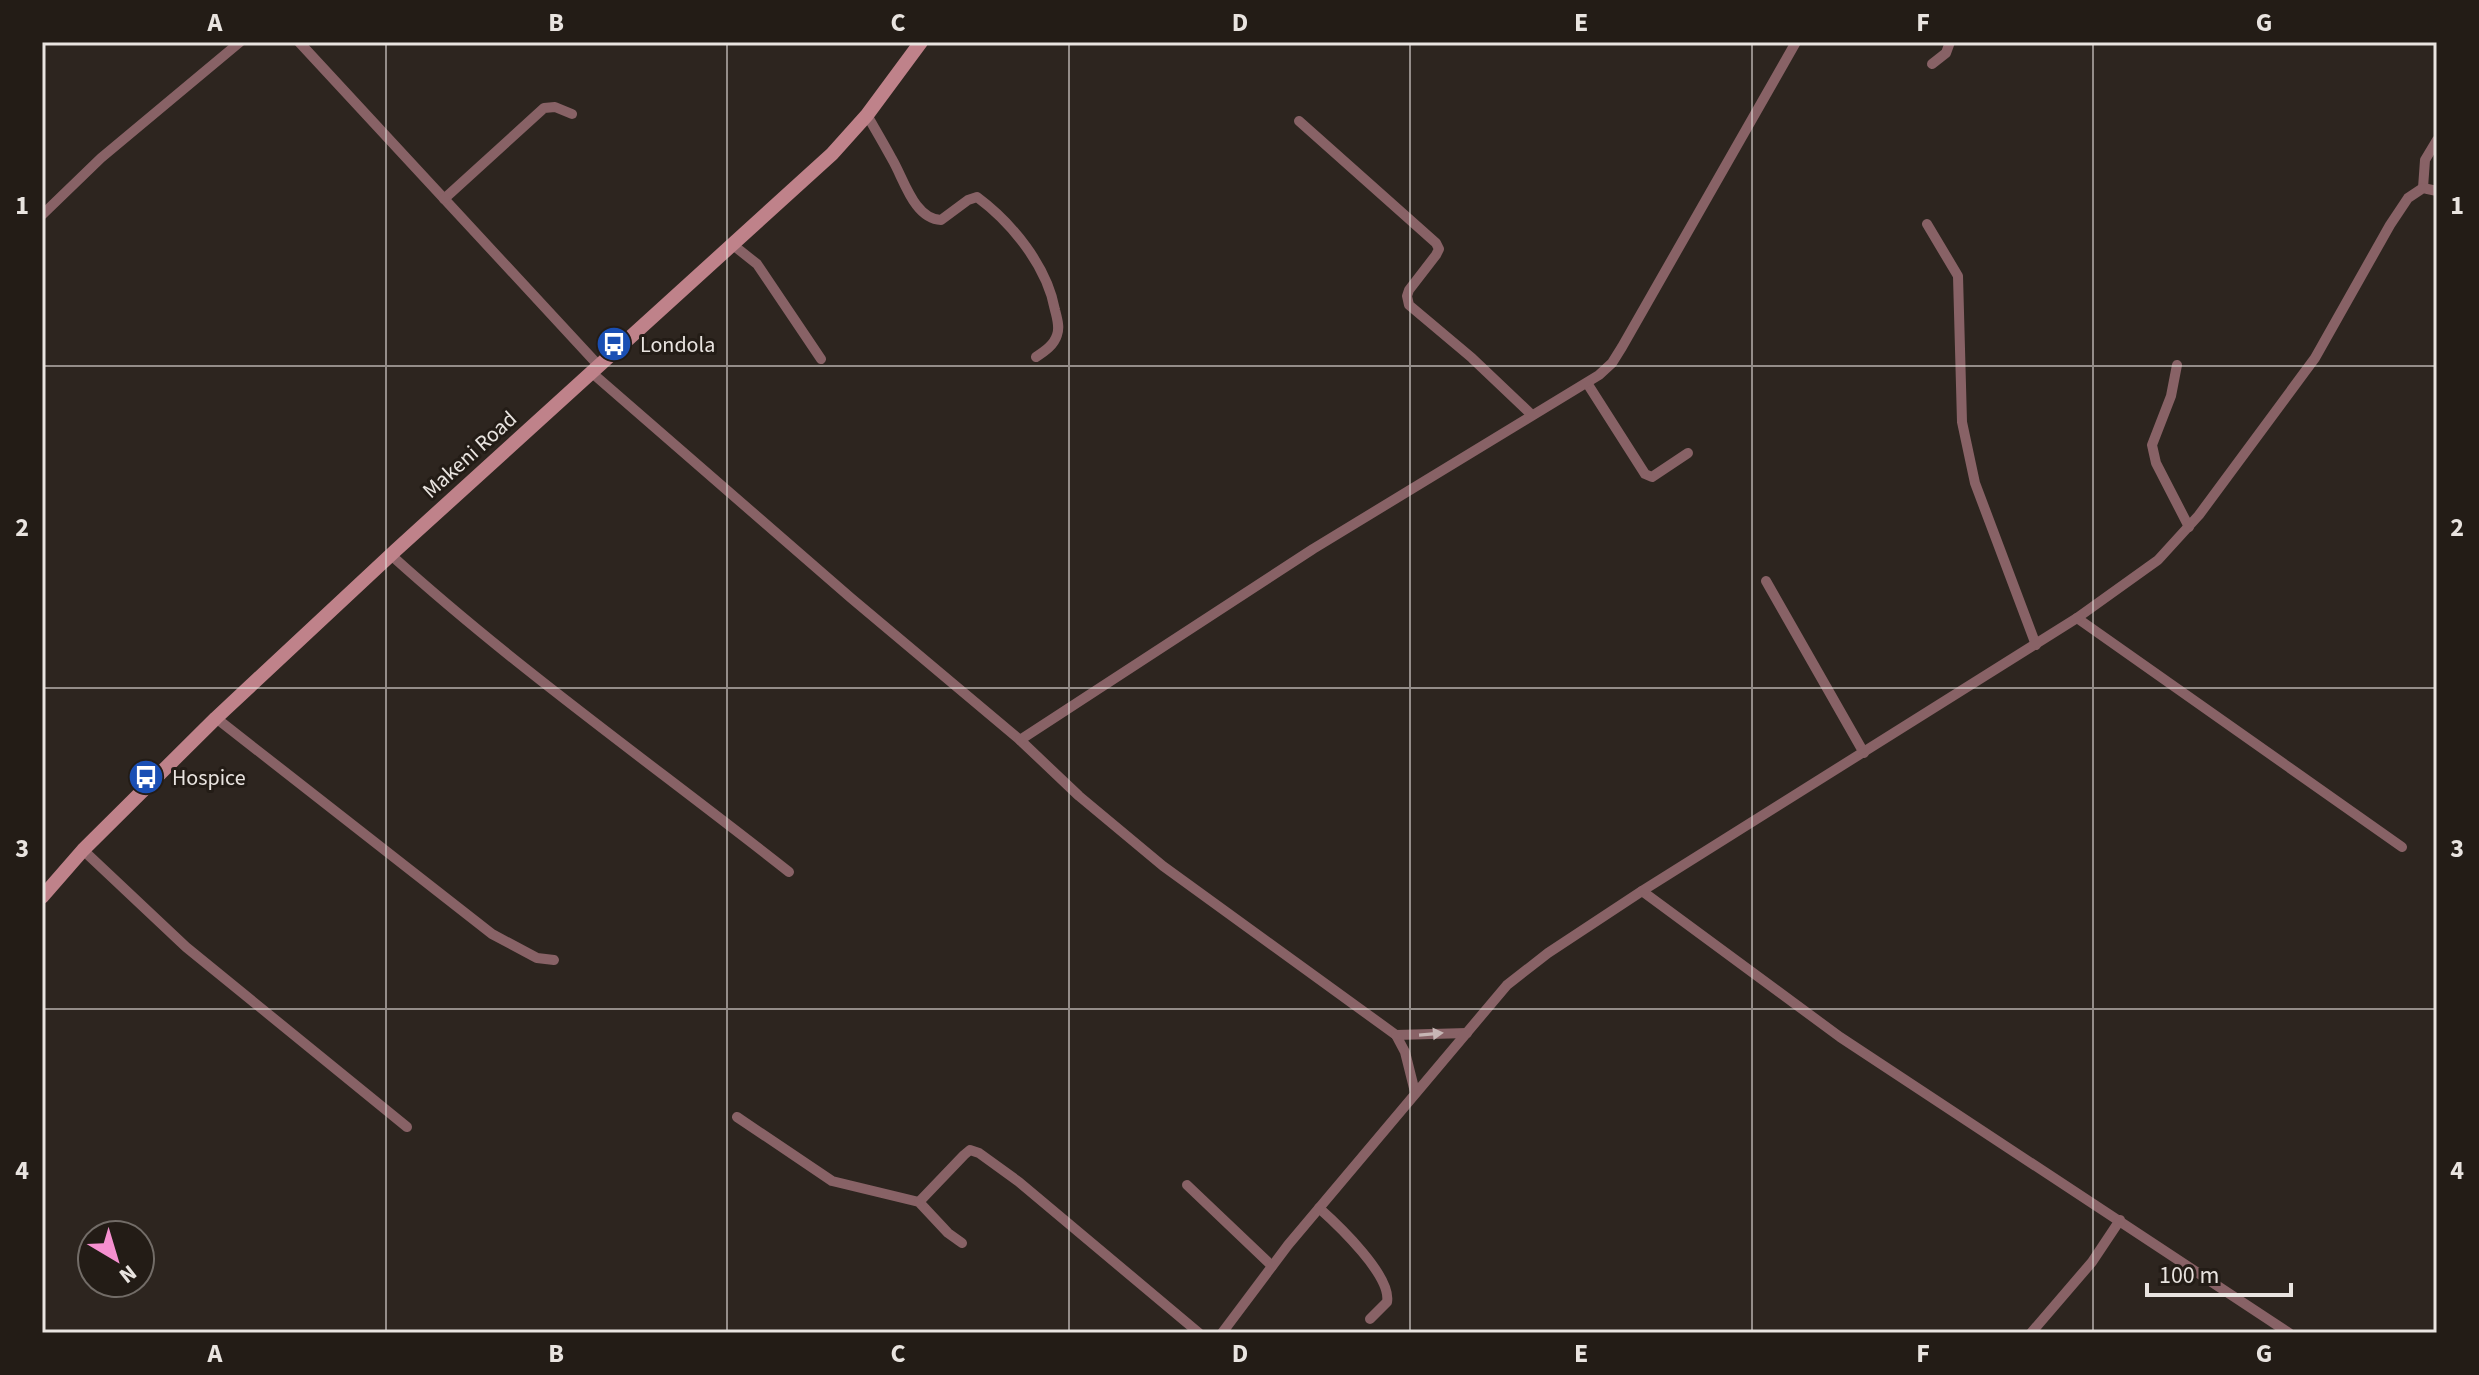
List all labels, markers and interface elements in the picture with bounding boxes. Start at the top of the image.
text: A [207,4,224,41]
text: B [548,4,564,41]
text: C [890,4,906,41]
text: D [1232,4,1248,41]
text: E [1574,4,1588,41]
text: F [1916,4,1930,41]
text: G [2256,4,2272,41]
text: 1 [15,187,29,224]
text: 1 [2450,187,2464,224]
bus stop icon: Londola [595,325,633,363]
place label: Londola [640,329,715,361]
street label: Makeni Road [415,404,524,506]
text: 2 [15,509,29,546]
text: 2 [2450,509,2464,546]
bus stop icon: Hospice [127,758,165,796]
place label: Hospice [172,762,246,794]
text: 3 [15,830,29,867]
text: 3 [2450,830,2464,867]
one-way arrow [1419,1027,1444,1040]
text: 4 [15,1152,29,1189]
text: 4 [2450,1152,2464,1189]
north arrow [76,1219,156,1299]
scale bar [2147,1247,2291,1297]
text: N [112,1257,143,1291]
text: 100 m [2159,1258,2219,1293]
text: A [207,1335,224,1372]
text: B [548,1335,564,1372]
text: C [890,1335,906,1372]
text: D [1232,1335,1248,1372]
text: E [1574,1335,1588,1372]
text: F [1916,1335,1930,1372]
text: G [2256,1335,2272,1372]

